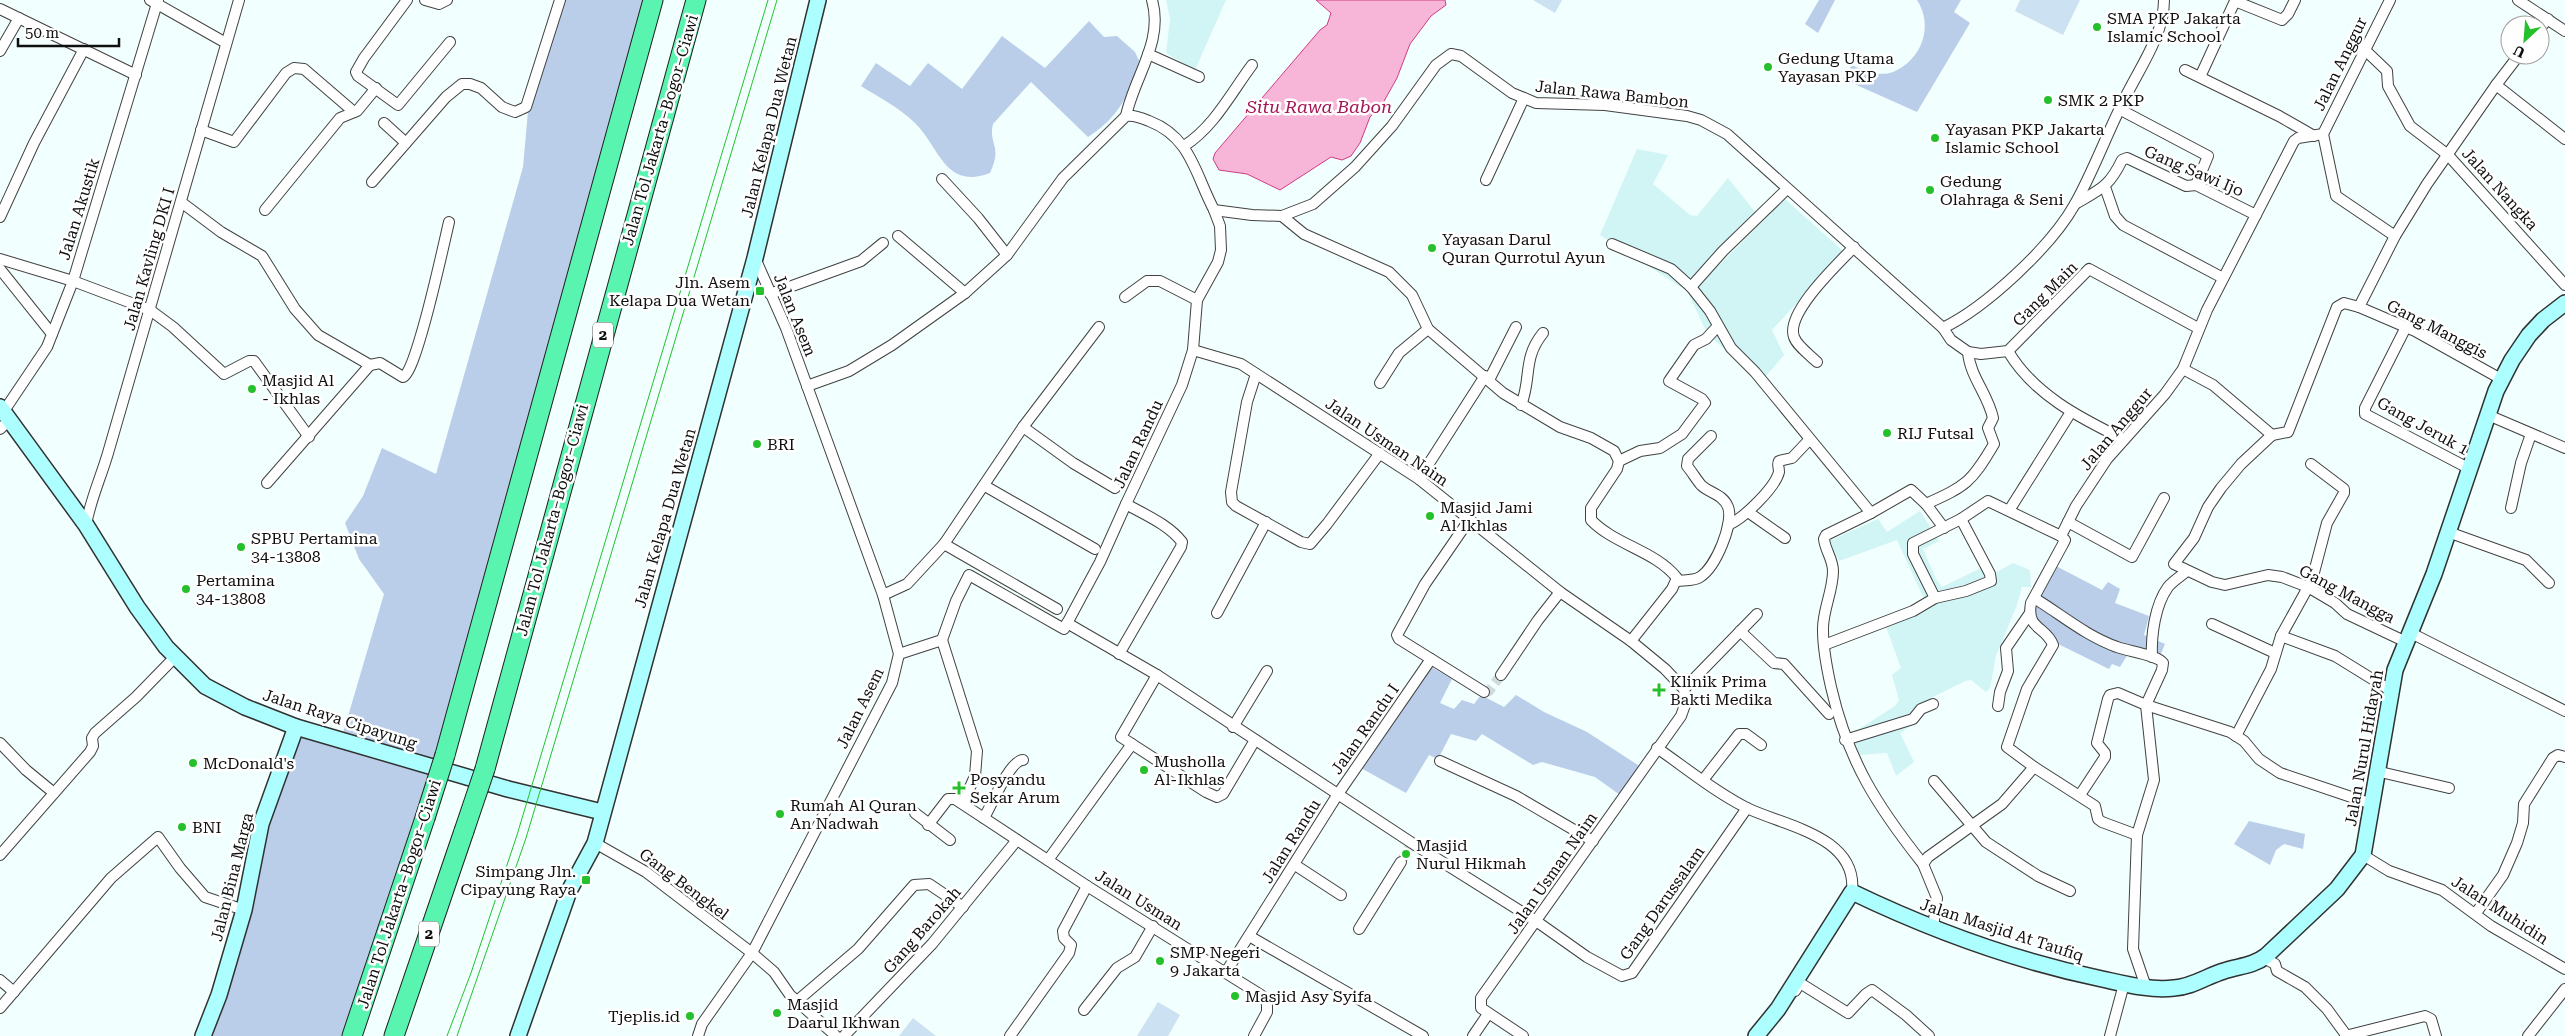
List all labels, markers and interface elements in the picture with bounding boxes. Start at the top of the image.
place label: SMA PKP Jakarta Islamic School [2107,9,2241,46]
street label: Jalan Tol Jakarta–Bogor–Ciawi [618,12,702,248]
street label: Jalan Anggur [2309,14,2371,114]
scale bar [18,15,119,47]
north arrow [2500,15,2550,65]
marker: SMA PKP Jakarta Islamic School [2091,21,2103,33]
text: 50 m [25,24,60,42]
street label: Jalan Kelapa Dua Wetan [737,34,801,220]
text: U [2511,42,2528,61]
place label: Gedung Utama Yayasan PKP [1778,49,1894,86]
marker: Gedung Utama Yayasan PKP [1762,61,1774,73]
street label: Jalan Rawa Bambon [1534,76,1690,112]
place label: SMK 2 PKP [2058,91,2144,110]
marker: SMK 2 PKP [2042,94,2054,106]
water label: Situ Rawa Babon [1245,96,1392,117]
place label: Yayasan PKP Jakarta Islamic School [1945,120,2105,157]
marker: Yayasan PKP Jakarta Islamic School [1929,132,1941,144]
street label: Gang Sawi Ijo [2141,142,2247,201]
street label: Jalan Nangka [2458,144,2542,234]
street label: Jalan Akustik [54,156,104,262]
place label: Gedung Olahraga & Seni [1940,172,2064,209]
marker: Gedung Olahraga & Seni [1924,184,1936,196]
street label: Jalan Kavling DKI I [119,185,179,333]
place label: Yayasan Darul Quran Qurrotul Ayun [1442,230,1605,267]
marker: Yayasan Darul Quran Qurrotul Ayun [1426,242,1438,254]
street label: Gang Main [2009,258,2081,330]
street label: Jalan Asem [770,271,820,360]
place label: Jln. Asem Kelapa Dua Wetan [609,273,750,310]
marker: Jln. Asem Kelapa Dua Wetan [754,285,766,297]
street label: Gang Manggis [2384,296,2491,363]
road number: 2 [593,322,613,348]
place label: Masjid Al - Ikhlas [262,371,334,408]
marker: Masjid Al - Ikhlas [246,383,258,395]
street label: Jalan Anggur [2076,384,2156,474]
street label: Gang Jeruk 1 [2374,393,2472,459]
street label: Jalan Usman Naim [1322,394,1452,490]
street label: Jalan Randu [1109,397,1167,491]
street label: Jalan Tol Jakarta–Bogor–Ciawi [512,402,592,638]
place label: RIJ Futsal [1897,424,1974,443]
street label: Jalan Kelapa Dua Wetan [630,426,700,610]
marker: RIJ Futsal [1881,427,1893,439]
place label: BRI [767,435,795,454]
marker: BRI [751,438,763,450]
place label: Masjid Jami Al Ikhlas [1440,498,1533,535]
marker: Masjid Jami Al Ikhlas [1424,510,1436,522]
place label: SPBU Pertamina 34-13808 [251,529,378,566]
marker: SPBU Pertamina 34-13808 [235,541,247,553]
street label: Gang Mangga [2296,561,2398,627]
place label: Pertamina 34-13808 [196,571,275,608]
marker: Pertamina 34-13808 [180,583,192,595]
street label: Jalan Asem [832,664,888,752]
street label: Jalan Nurul Hidayah [2341,668,2387,828]
place label: Klinik Prima Bakti Medika [1670,672,1772,709]
street label: Jalan Randu I [1327,680,1403,778]
marker: Klinik Prima Bakti Medika [1652,683,1666,697]
street label: Jalan Raya Cipayung [261,685,420,753]
place label: Musholla Al-Ikhlas [1154,752,1226,789]
place label: McDonald's [203,754,295,773]
marker: McDonald's [187,757,199,769]
marker: Musholla Al-Ikhlas [1138,764,1150,776]
place label: Posyandu Sekar Arum [970,770,1060,807]
street label: Jalan Tol Jakarta–Bogor–Ciawi [353,777,445,1011]
marker: Posyandu Sekar Arum [952,781,966,795]
street label: Jalan Randu [1258,795,1324,887]
place label: Rumah Al Quran An Nadwah [790,796,917,833]
marker: Rumah Al Quran An Nadwah [774,808,786,820]
street label: Jalan Usman Naim [1503,808,1601,937]
street label: Jalan Bina Marga [207,810,257,943]
place label: BNI [192,818,222,837]
marker: BNI [176,821,188,833]
place label: Masjid Nurul Hikmah [1416,836,1526,873]
street label: Gang Darussalam [1616,842,1709,963]
street label: Gang Bengkel [636,844,732,924]
marker: Masjid Nurul Hikmah [1400,848,1412,860]
place label: Simpang Jln. Cipayung Raya [461,862,576,899]
street label: Jalan Usman [1092,866,1186,934]
street label: Jalan Muhidin [2448,872,2552,948]
marker: Simpang Jln. Cipayung Raya [580,874,592,886]
street label: Gang Barokah [879,883,965,977]
street label: Jalan Masjid At Taufiq [1918,895,2086,965]
road number: 2 [419,922,439,946]
place label: SMP Negeri 9 Jakarta [1170,943,1260,980]
marker: SMP Negeri 9 Jakarta [1154,955,1166,967]
place label: Masjid Asy Syifa [1245,987,1372,1006]
marker: Masjid Asy Syifa [1229,990,1241,1002]
place label: Masjid Daarul Ikhwan [787,995,900,1032]
place label: Tjeplis.id [608,1007,680,1026]
marker: Masjid Daarul Ikhwan [771,1007,783,1019]
marker: Tjeplis.id [684,1010,696,1022]

